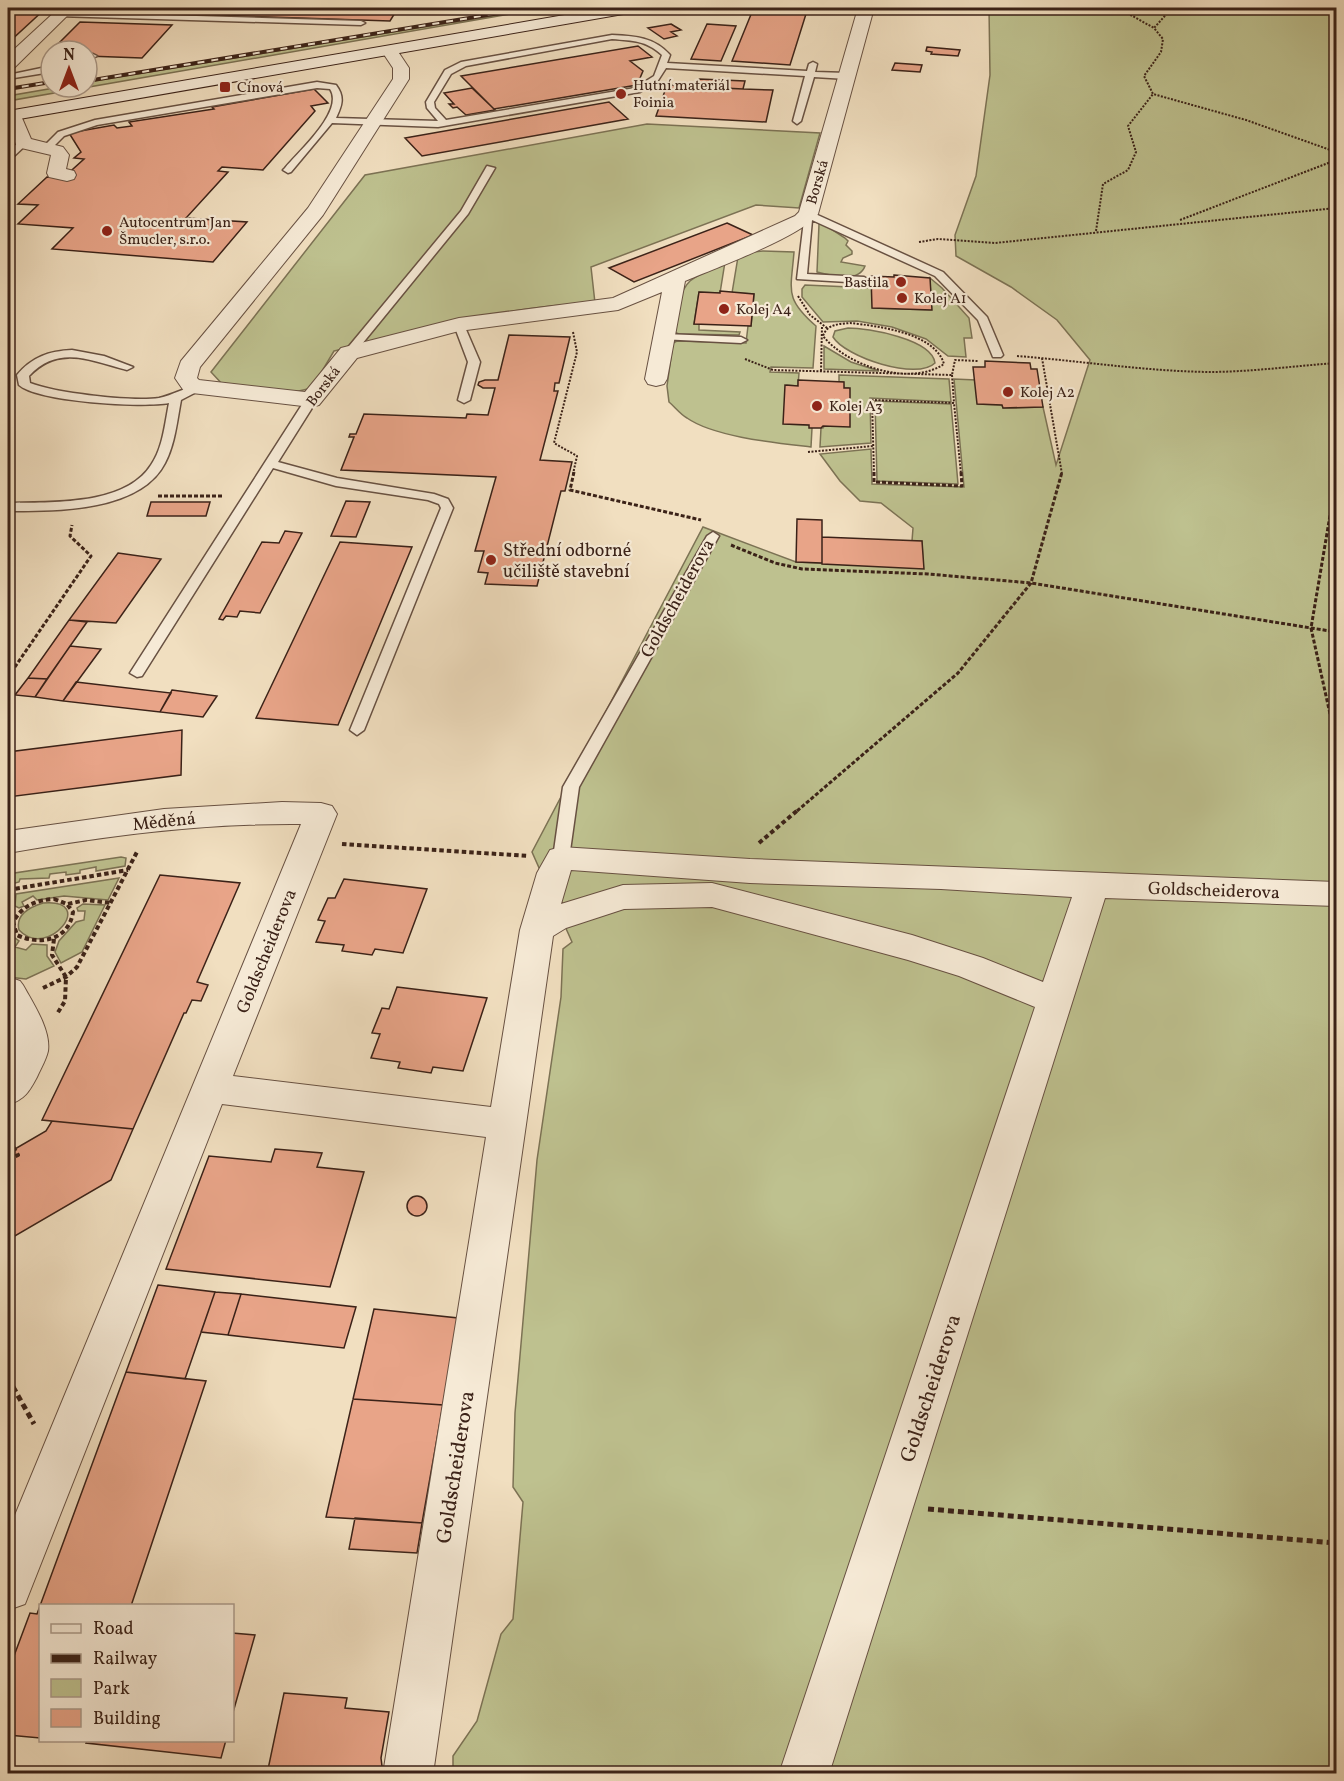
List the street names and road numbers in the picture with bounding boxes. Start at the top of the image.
street label: Borská [802,158,835,207]
street label: Borská [302,362,346,411]
street label: Goldscheiderova [635,535,721,663]
street label: Měděná [131,807,197,838]
street label: Goldscheiderova [1147,877,1280,906]
street label: Goldscheiderova [231,886,304,1018]
street label: Goldscheiderova [894,1311,969,1466]
street label: Goldscheiderova [430,1389,483,1546]

